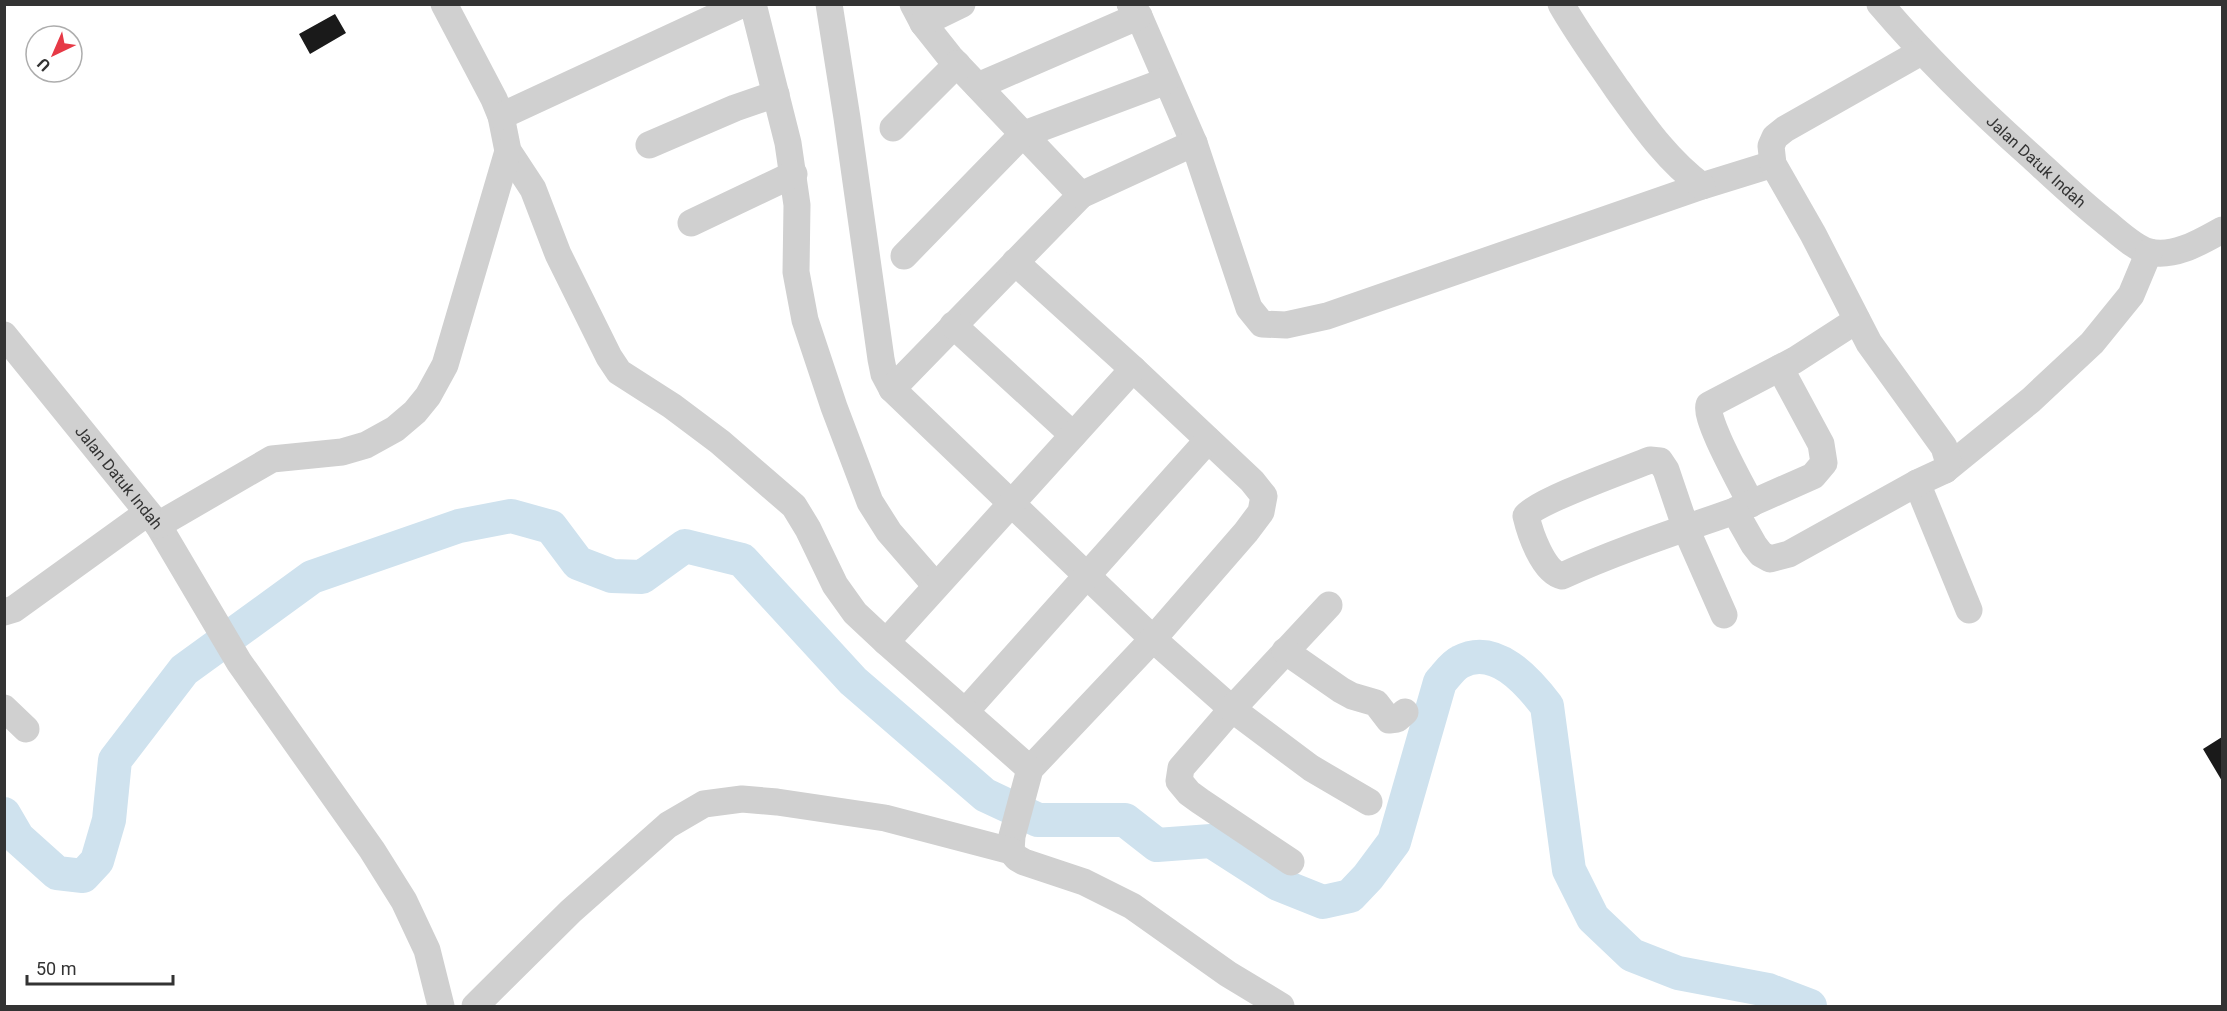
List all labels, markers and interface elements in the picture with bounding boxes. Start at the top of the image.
north arrow [24,24,84,84]
text: U [34,54,54,75]
street label: Jalan Datuk Indah [1983,111,2090,211]
street label: Jalan Datuk Indah [72,421,167,533]
scale bar [27,948,172,986]
text: 50 m [36,958,76,979]

